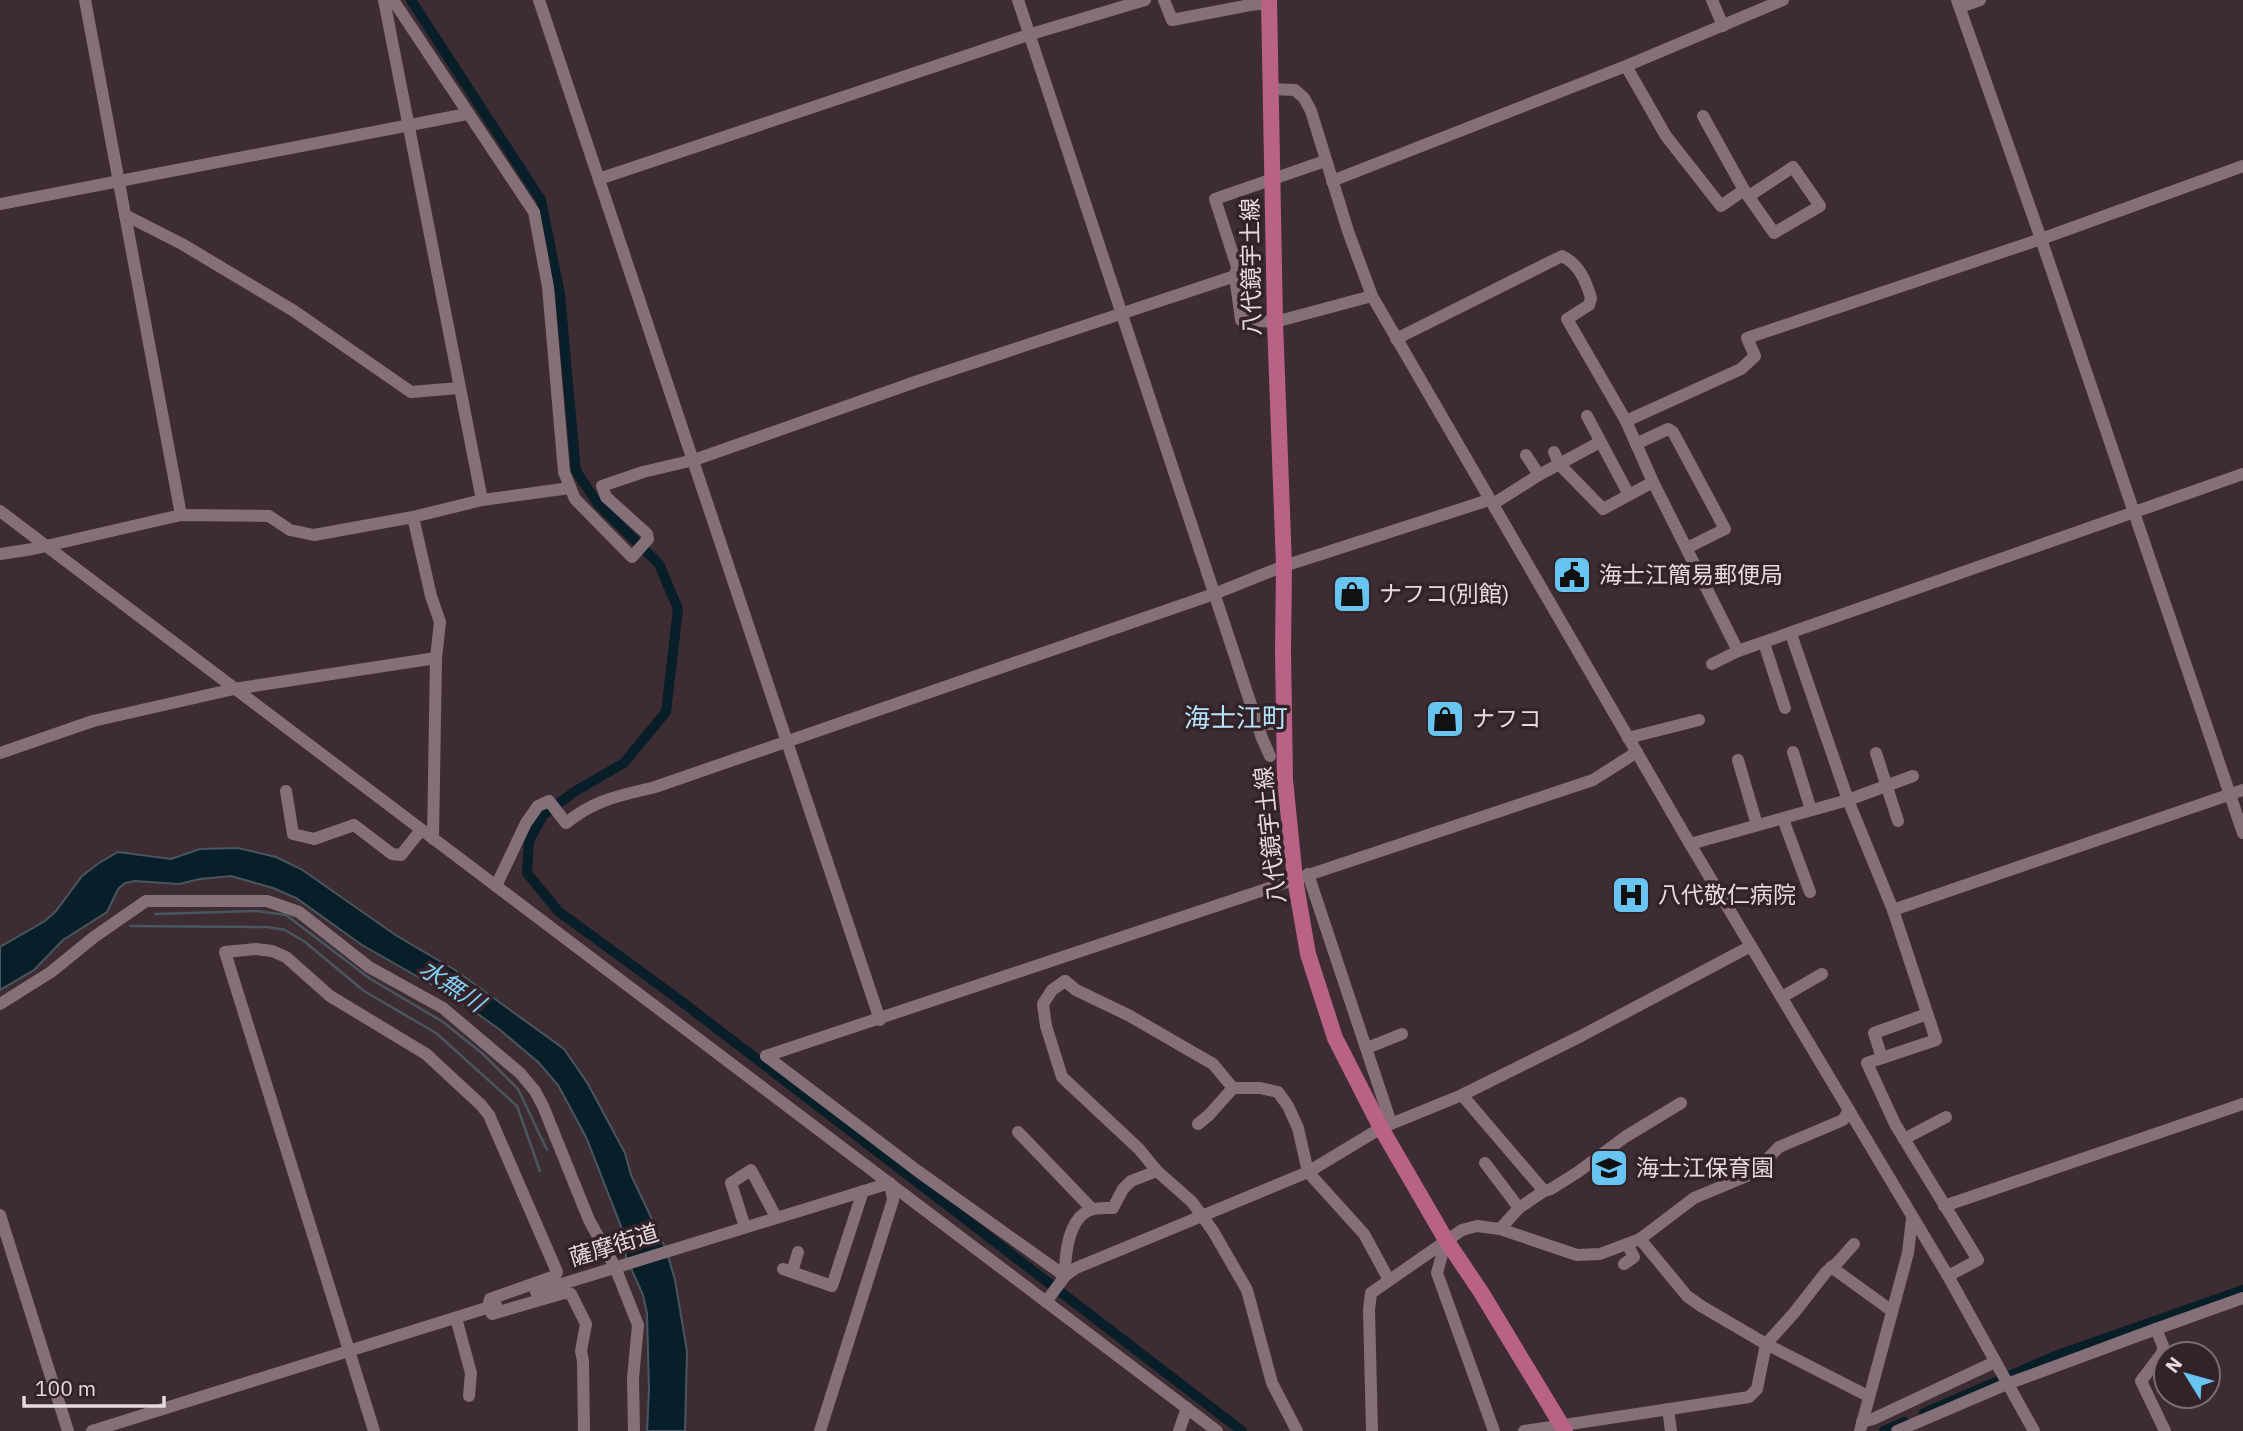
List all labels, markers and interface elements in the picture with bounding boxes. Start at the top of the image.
street label: 八代鏡宇土線 [1234,198,1266,336]
public building icon: 海士江簡易郵便局 [1551,554,1593,596]
place label: 海士江簡易郵便局 [1599,559,1783,589]
shop icon: ナフコ(別館) [1331,573,1373,615]
place label: ナフコ(別館) [1379,578,1509,608]
shop icon: ナフコ [1424,698,1466,740]
district label: 海士江町 [1184,700,1288,734]
place label: ナフコ [1472,703,1541,733]
street label: 八代鏡宇土線 [1247,765,1291,905]
hospital icon: 八代敬仁病院 [1610,874,1652,916]
place label: 八代敬仁病院 [1658,879,1796,909]
water label: 水無川 [414,952,494,1020]
school or university icon: 海士江保育園 [1588,1147,1630,1189]
place label: 海士江保育園 [1636,1152,1774,1182]
street label: 薩摩街道 [565,1216,662,1272]
north arrow [2152,1340,2222,1410]
text: N [2160,1352,2187,1377]
scale bar [24,1364,164,1408]
text: 100 m [35,1374,96,1402]

